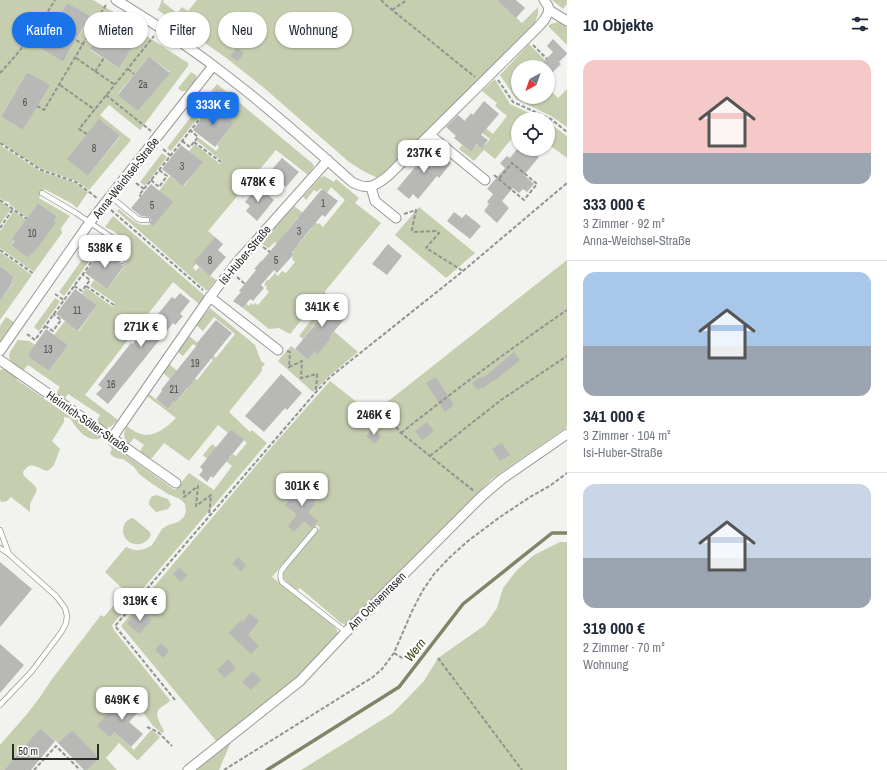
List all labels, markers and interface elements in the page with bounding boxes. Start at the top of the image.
chip: Kaufen [12,12,76,48]
chip: Mieten [84,12,148,48]
chip: Filter [156,12,210,48]
chip: Neu [218,12,267,48]
chip: Wohnung [275,12,352,48]
text: 10 Objekte [583,13,654,36]
icon: filters [849,13,871,35]
north arrow [511,60,555,104]
map controls [511,60,555,156]
house number: 2a [138,78,148,91]
icon: home [691,86,763,158]
pin: 333K € [180,92,246,126]
house number: 6 [23,96,28,109]
text: 333K € [196,96,230,113]
button: locate [511,112,555,156]
street label: Anna-Weichsel-Straße [88,134,163,223]
pin: 237K € [391,140,457,174]
house number: 8 [92,142,97,155]
text: 237K € [407,144,441,161]
house number: 3 [180,160,185,173]
pin: 478K € [225,169,291,203]
text: 478K € [241,173,275,190]
text: 333 000 € [583,192,645,215]
house number: 1 [321,197,326,210]
house number: 5 [150,199,155,212]
text: 3 Zimmer · 92 m² [583,215,665,232]
street label: Isi-Huber-Straße [215,222,275,288]
house number: 3 [297,225,302,238]
house number: 10 [27,227,37,240]
text: Anna-Weichsel-Straße [583,232,691,249]
pin: 538K € [72,235,138,269]
text: 538K € [88,239,122,256]
house number: 8 [208,254,213,267]
house number: 5 [274,254,279,267]
pin: 341K € [289,294,355,328]
text: 341K € [305,298,339,315]
icon: home [691,298,763,370]
house number: 11 [73,304,82,317]
pin: 271K € [108,314,174,348]
text: 271K € [124,318,158,335]
house number: 13 [43,343,53,356]
house number: 19 [190,357,200,370]
house number: 16 [106,378,116,391]
house number: 21 [169,383,179,396]
street label: Heinrich-Söller-Straße [43,387,133,457]
pin: 246K € [341,402,407,436]
text: 341 000 € [583,404,645,427]
text: 246K € [357,406,391,423]
text: 3 Zimmer · 104 m² [583,427,671,444]
text: Isi-Huber-Straße [583,444,662,461]
pin: 301K € [269,473,335,507]
text: 301K € [285,477,319,494]
icon: home [691,510,763,582]
street label: Am Ochsenrasen [344,568,410,634]
pin: 319K € [107,588,173,622]
text: 319K € [123,592,157,609]
text: 319 000 € [583,616,645,639]
water label: Wern [401,635,430,665]
text: 2 Zimmer · 70 m² [583,639,665,656]
text: Wohnung [583,656,628,673]
pin: 649K € [89,687,155,721]
text: 649K € [105,691,139,708]
scale bar [12,742,99,761]
text: 50 m [18,744,38,758]

